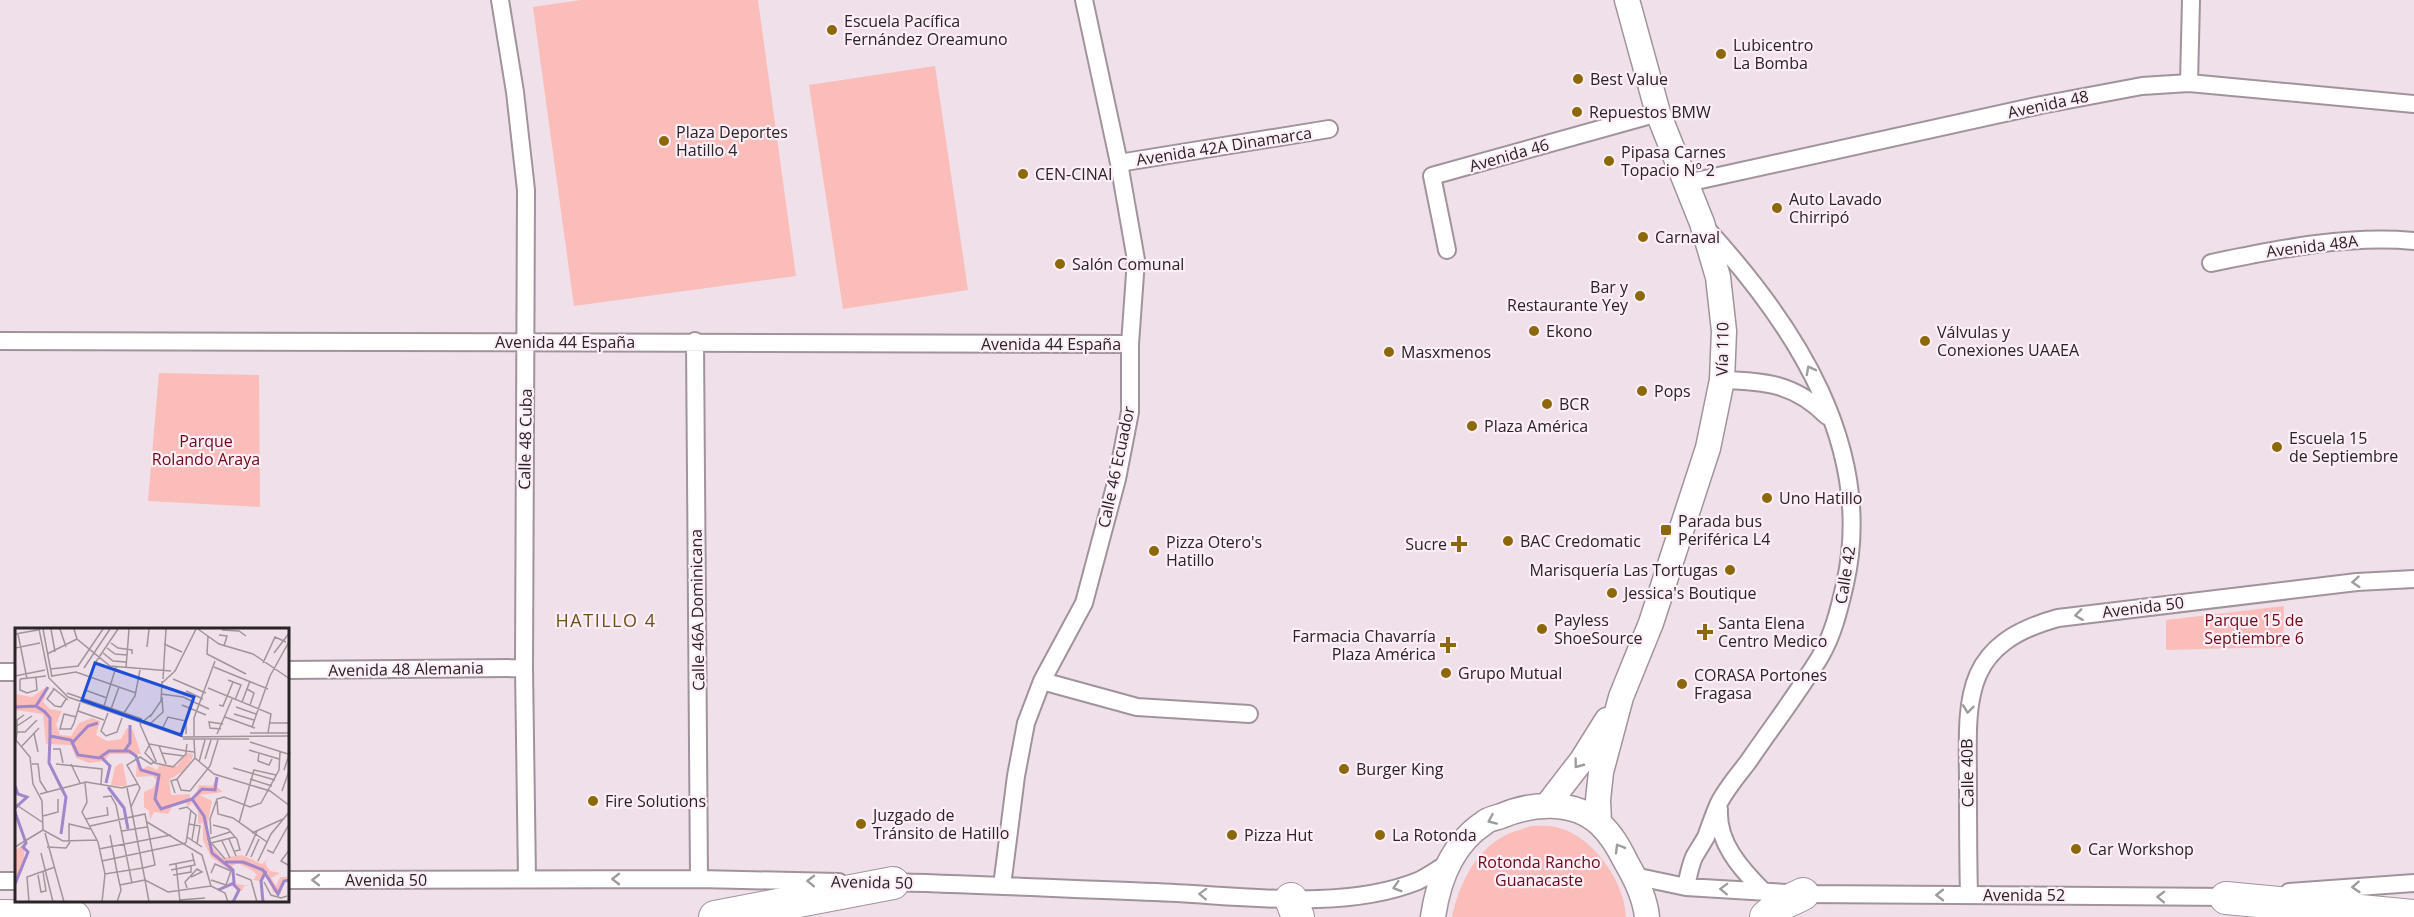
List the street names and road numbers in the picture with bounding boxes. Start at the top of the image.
street label: Avenida 48 [2006,85,2090,123]
street label: Avenida 42A Dinamarca [1135,121,1313,171]
street label: Avenida 46 [1467,133,1551,177]
street label: Avenida 48A [2265,229,2360,263]
street label: Vía 110 [1711,322,1733,376]
street label: Avenida 44 España [495,331,635,353]
street label: Avenida 44 España [981,333,1121,355]
street label: Calle 48 Cuba [513,388,537,490]
street label: Calle 46 Ecuador [1092,404,1140,530]
street label: Calle 46A Dominicana [685,529,709,691]
street label: Calle 42 [1830,544,1860,606]
street label: Avenida 50 [2101,591,2185,623]
street label: Avenida 48 Alemania [328,657,484,681]
street label: Calle 40B [1955,738,1979,808]
street label: Avenida 50 [345,869,427,891]
street label: Avenida 50 [831,870,913,894]
street label: Avenida 52 [1983,884,2065,906]

